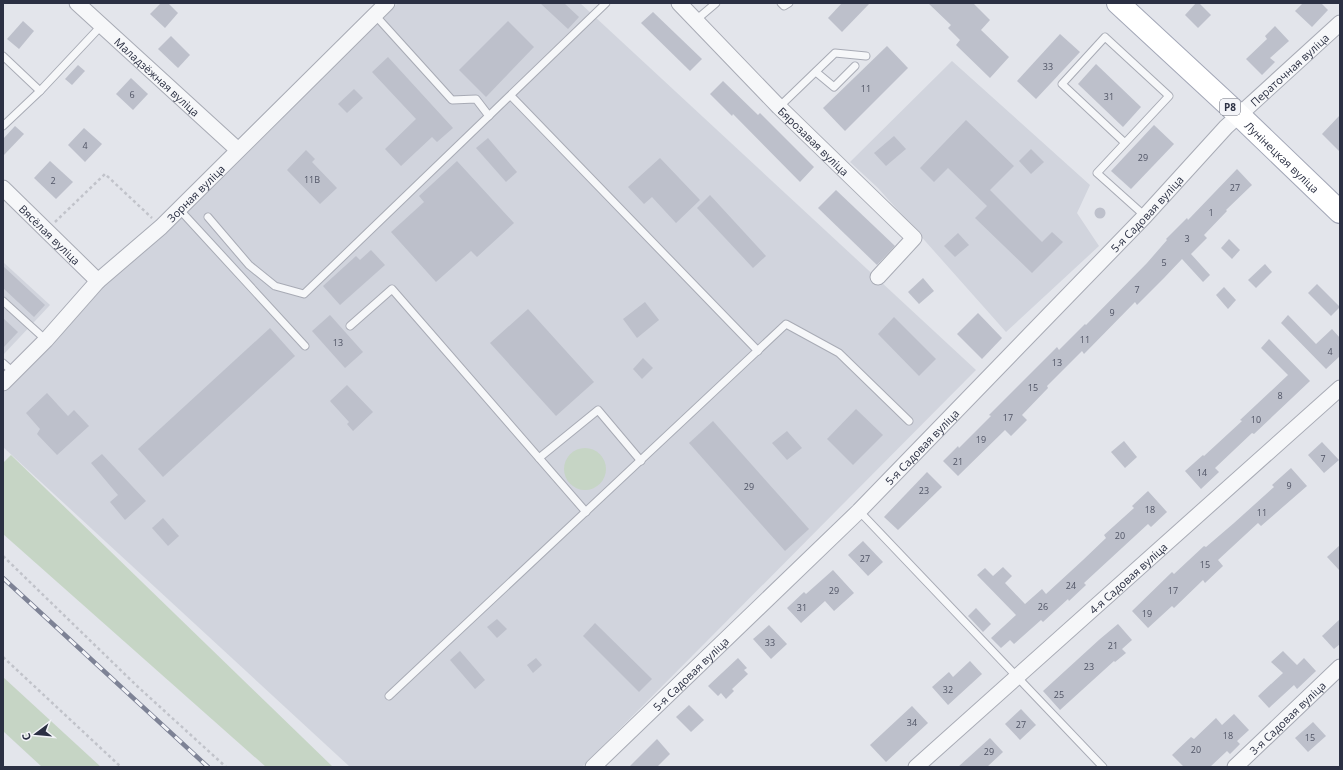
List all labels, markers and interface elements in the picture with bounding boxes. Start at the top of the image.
street label: Ператочная вуліца [1247,30,1332,109]
street label: Маладзёжная вуліца [112,34,203,119]
house number: 33 [1043,60,1053,73]
house number: 11 [861,82,871,95]
house number: 6 [129,88,135,101]
house number: 31 [1104,90,1114,103]
road number: Р8 [1220,99,1240,115]
street label: Бярозавая вуліца [775,103,853,179]
street label: Лунінецкая вуліца [1242,117,1323,196]
house number: 4 [82,139,88,152]
house number: 29 [1138,151,1148,164]
street label: Зорная вуліца [163,161,228,225]
street label: 5-я Садовая вуліца [1107,172,1186,255]
house number: 11В [304,173,320,186]
house number: 2 [50,174,56,187]
house number: 27 [1230,181,1240,194]
street label: Вясёлая вуліца [16,201,84,268]
house number: 1 [1208,206,1214,219]
house number: 3 [1184,232,1190,245]
house number: 5 [1161,256,1167,269]
house number: 7 [1134,283,1140,296]
house number: 9 [1109,306,1115,319]
house number: 11 [1080,333,1090,346]
house number: 13 [333,336,343,349]
house number: 4 [1327,345,1333,358]
house number: 13 [1052,356,1062,369]
house number: 15 [1028,381,1038,394]
house number: 8 [1277,389,1283,402]
street label: 5-я Садовая вуліца [881,405,962,488]
house number: 17 [1003,411,1013,424]
house number: 10 [1251,413,1261,426]
house number: 19 [976,433,986,446]
house number: 7 [1320,452,1326,465]
house number: 21 [953,455,963,468]
house number: 14 [1197,466,1207,479]
house number: 9 [1286,479,1292,492]
house number: 29 [744,480,754,493]
house number: 23 [919,484,929,497]
house number: 18 [1145,503,1155,516]
house number: 11 [1257,506,1267,519]
house number: 20 [1115,529,1125,542]
street label: 4-я Садовая вуліца [1085,539,1170,617]
house number: 27 [860,552,870,565]
house number: 15 [1200,558,1210,571]
house number: 24 [1066,579,1076,592]
house number: 29 [829,584,839,597]
house number: 17 [1168,584,1178,597]
house number: 26 [1038,600,1048,613]
house number: 31 [797,601,807,614]
house number: 19 [1142,607,1152,620]
street label: 5-я Садовая вуліца [649,633,732,714]
house number: 33 [765,636,775,649]
house number: 21 [1108,639,1118,652]
house number: 23 [1084,660,1094,673]
street label: 3-я Садовая вуліца [1246,677,1329,757]
house number: 32 [943,683,953,696]
house number: 25 [1054,688,1064,701]
north arrow [16,714,56,754]
house number: 34 [907,716,917,729]
house number: 27 [1016,718,1026,731]
house number: 18 [1223,729,1233,742]
text: С [18,731,34,742]
house number: 15 [1305,731,1315,744]
house number: 20 [1191,743,1201,756]
house number: 29 [984,745,994,758]

